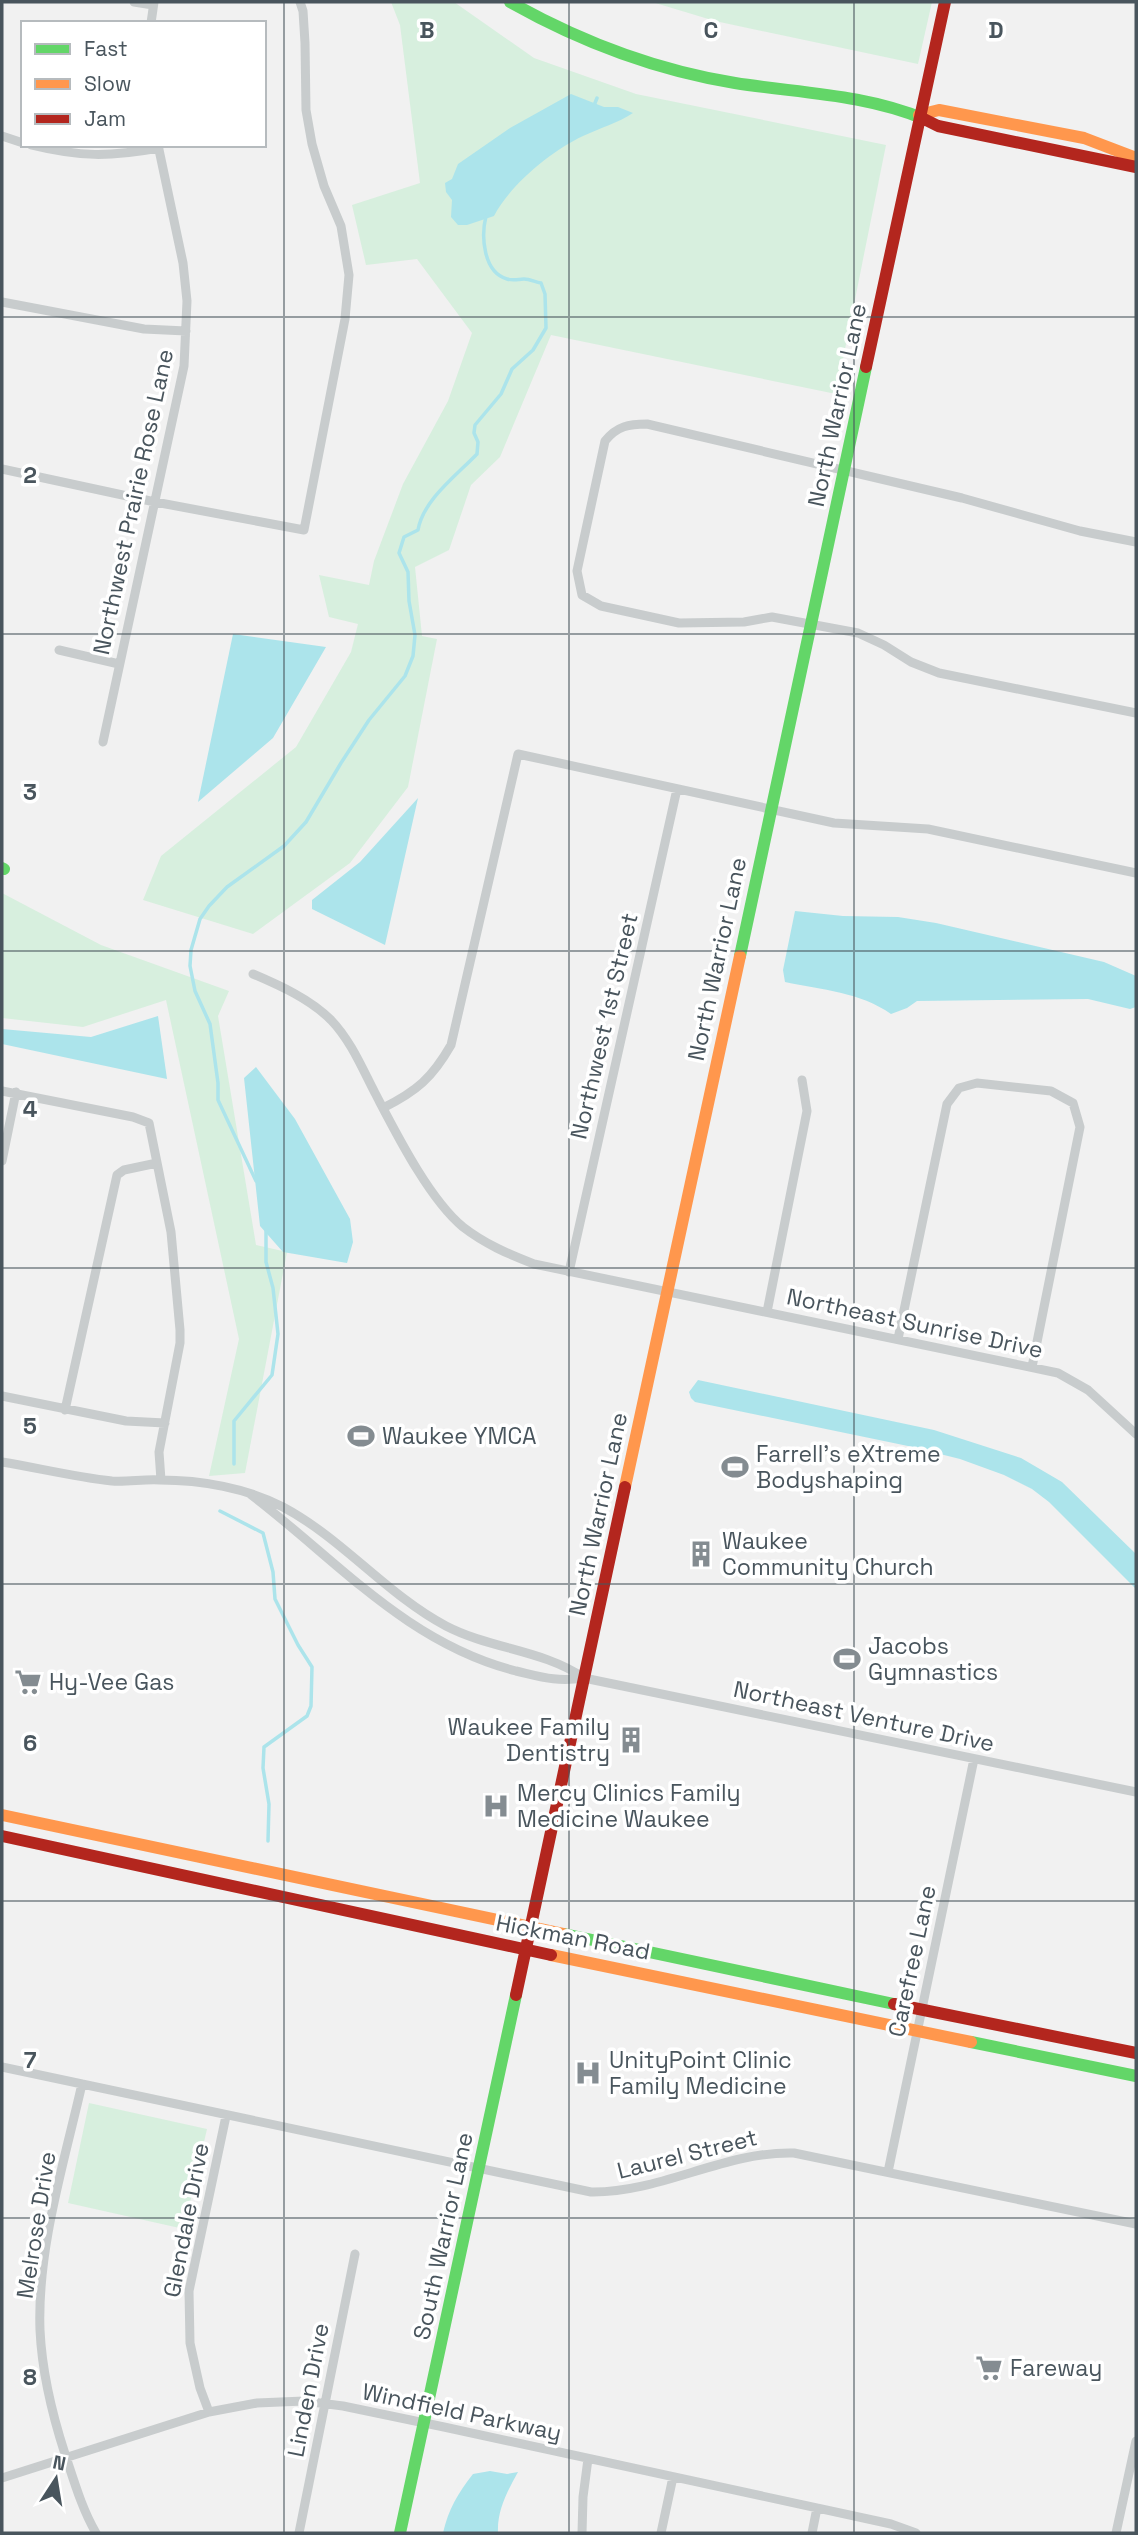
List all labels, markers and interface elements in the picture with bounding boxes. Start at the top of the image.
text: B [419,15,435,45]
text: C [704,15,718,45]
text: D [988,15,1004,45]
legend [21,21,266,147]
text: Fast [84,35,128,62]
text: Slow [84,70,132,97]
text: Jam [84,105,126,132]
street label: North Warrior Lane [801,301,873,509]
street label: Northwest Prairie Rose Lane [86,347,180,657]
text: 2 [23,460,37,490]
text: 3 [23,777,37,807]
street label: North Warrior Lane [681,855,753,1063]
street label: Northwest 1st Street [563,910,645,1142]
text: 4 [23,1094,38,1124]
street label: Northeast Sunrise Drive [784,1281,1046,1365]
street label: North Warrior Lane [562,1410,634,1618]
text: 5 [23,1411,37,1441]
sports icon: Waukee YMCA [346,1421,376,1451]
place label: Waukee YMCA [382,1421,537,1451]
place label: Farrell's eXtreme Bodyshaping [756,1439,941,1495]
sports icon: Farrell's eXtreme Bodyshaping [720,1452,750,1482]
place label: Waukee Community Church [722,1526,934,1582]
building icon: Waukee Community Church [686,1539,716,1569]
place label: Jacobs Gymnastics [868,1631,998,1687]
sports icon: Jacobs Gymnastics [832,1644,862,1674]
supermarket icon: Hy-Vee Gas [13,1667,43,1697]
place label: Hy-Vee Gas [49,1667,174,1697]
street label: Northeast Venture Drive [731,1674,997,1758]
place label: Waukee Family Dentistry [448,1712,610,1768]
building icon: Waukee Family Dentistry [616,1725,646,1755]
text: 6 [23,1728,37,1758]
place label: Mercy Clinics Family Medicine Waukee [517,1778,741,1834]
hospital icon: Mercy Clinics Family Medicine Waukee [481,1791,511,1821]
street label: Carefree Lane [881,1882,943,2040]
street label: Hickman Road [493,1907,653,1967]
text: 7 [24,2045,37,2075]
place label: UnityPoint Clinic Family Medicine [609,2045,792,2101]
hospital icon: UnityPoint Clinic Family Medicine [573,2058,603,2088]
street label: Laurel Street [614,2122,760,2186]
street label: South Warrior Lane [406,2130,480,2342]
street label: Glendale Drive [156,2140,216,2300]
street label: Melrose Drive [10,2149,62,2301]
street label: Linden Drive [280,2320,336,2460]
supermarket icon: Fareway [974,2353,1004,2383]
place label: Fareway [1010,2353,1102,2383]
text: 8 [23,2362,37,2392]
street label: Windfield Parkway [360,2376,564,2448]
north arrow [21,2444,91,2514]
text: N [51,2449,68,2476]

